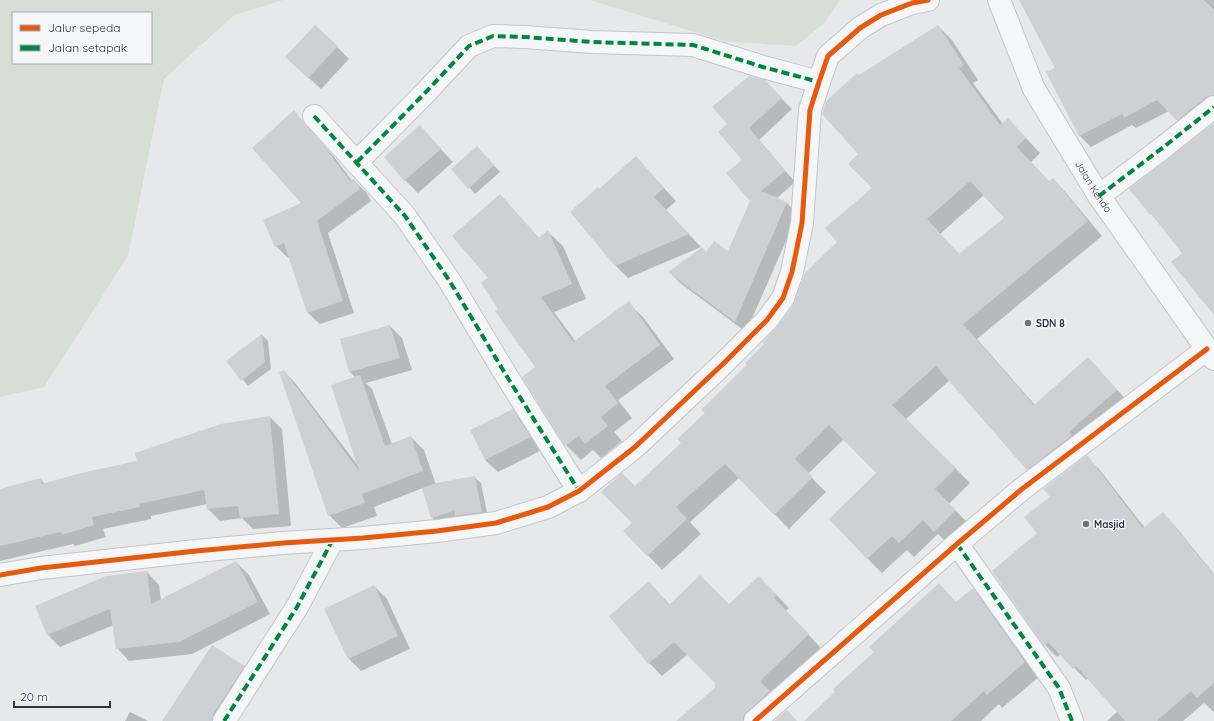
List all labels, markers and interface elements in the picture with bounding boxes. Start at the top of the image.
legend [12,12,152,64]
text: Jalur sepeda [48,20,121,35]
text: Jalan setapak [48,40,127,55]
street label: Jalan Kendo [1073,158,1115,215]
place label: SDN 8 [1036,317,1065,330]
marker: SDN 8 [1023,318,1033,328]
place label: Masjid [1094,518,1125,531]
marker: Masjid [1081,519,1091,529]
scale bar [14,683,110,709]
text: 20 m [20,689,48,704]

